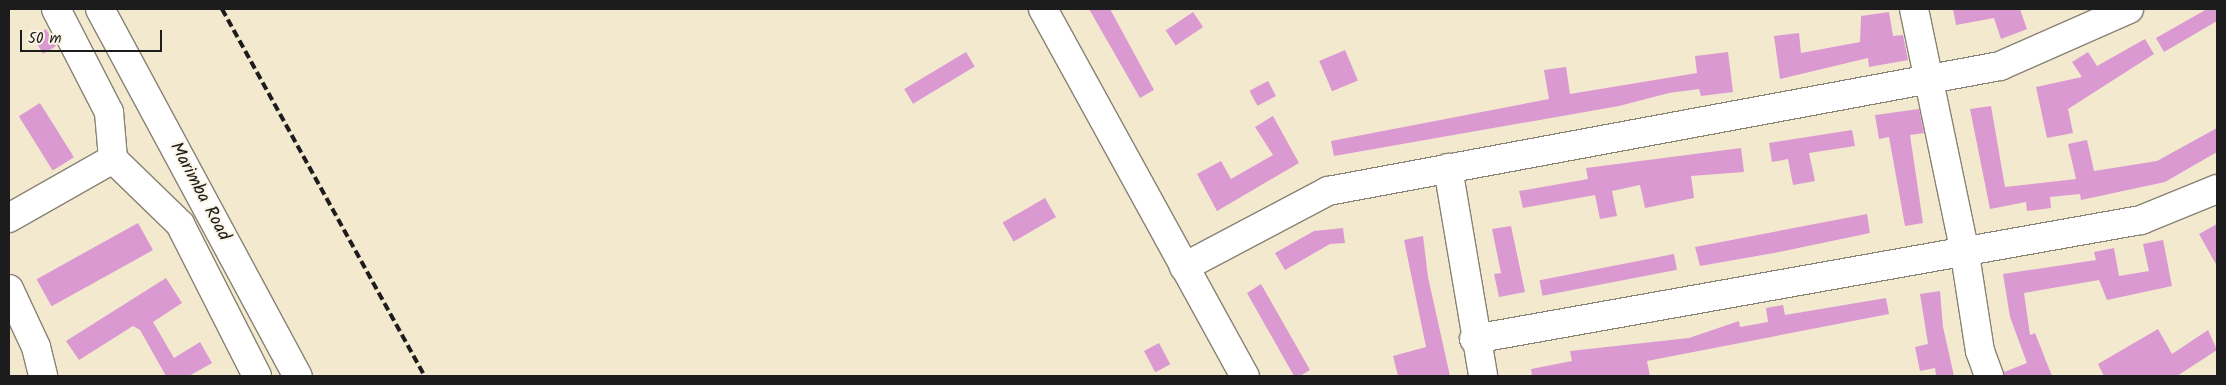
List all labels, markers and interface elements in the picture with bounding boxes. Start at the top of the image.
scale bar [22,20,165,52]
text: 50 m [28,27,62,51]
street label: Marimba Road [164,139,234,245]

